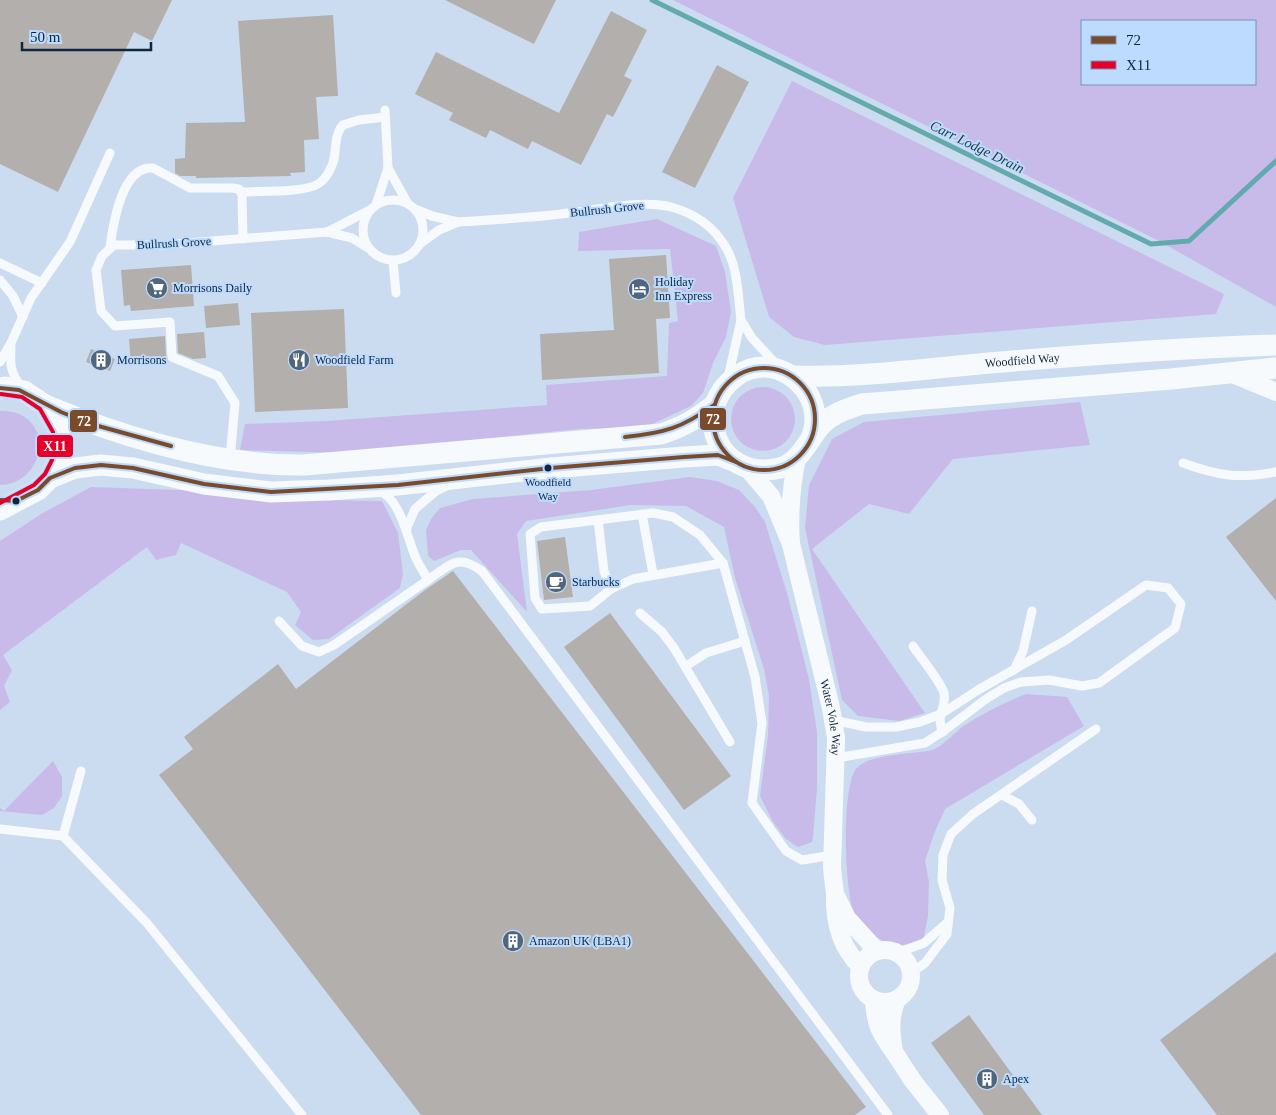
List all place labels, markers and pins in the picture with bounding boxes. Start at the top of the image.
place label: Holiday Inn Express [655,275,712,303]
supermarket icon: Morrisons Daily [145,276,169,300]
hotel icon: Holiday Inn Express [627,277,651,301]
place label: Morrisons Daily [173,281,252,295]
building icon: Morrisons [89,348,113,372]
restaurant icon: Woodfield Farm [287,348,311,372]
place label: Morrisons [117,353,167,367]
place label: Woodfield Farm [315,353,394,367]
marker: Woodfield Way [543,463,553,473]
place label: Woodfield Way [525,476,572,502]
unlabelled marker [11,496,21,506]
cafe icon: Starbucks [544,570,568,594]
place label: Starbucks [572,575,620,589]
building icon: Amazon UK (LBA1) [501,929,525,953]
place label: Amazon UK (LBA1) [529,934,631,948]
building icon: Apex [975,1067,999,1091]
place label: Apex [1003,1072,1029,1086]

